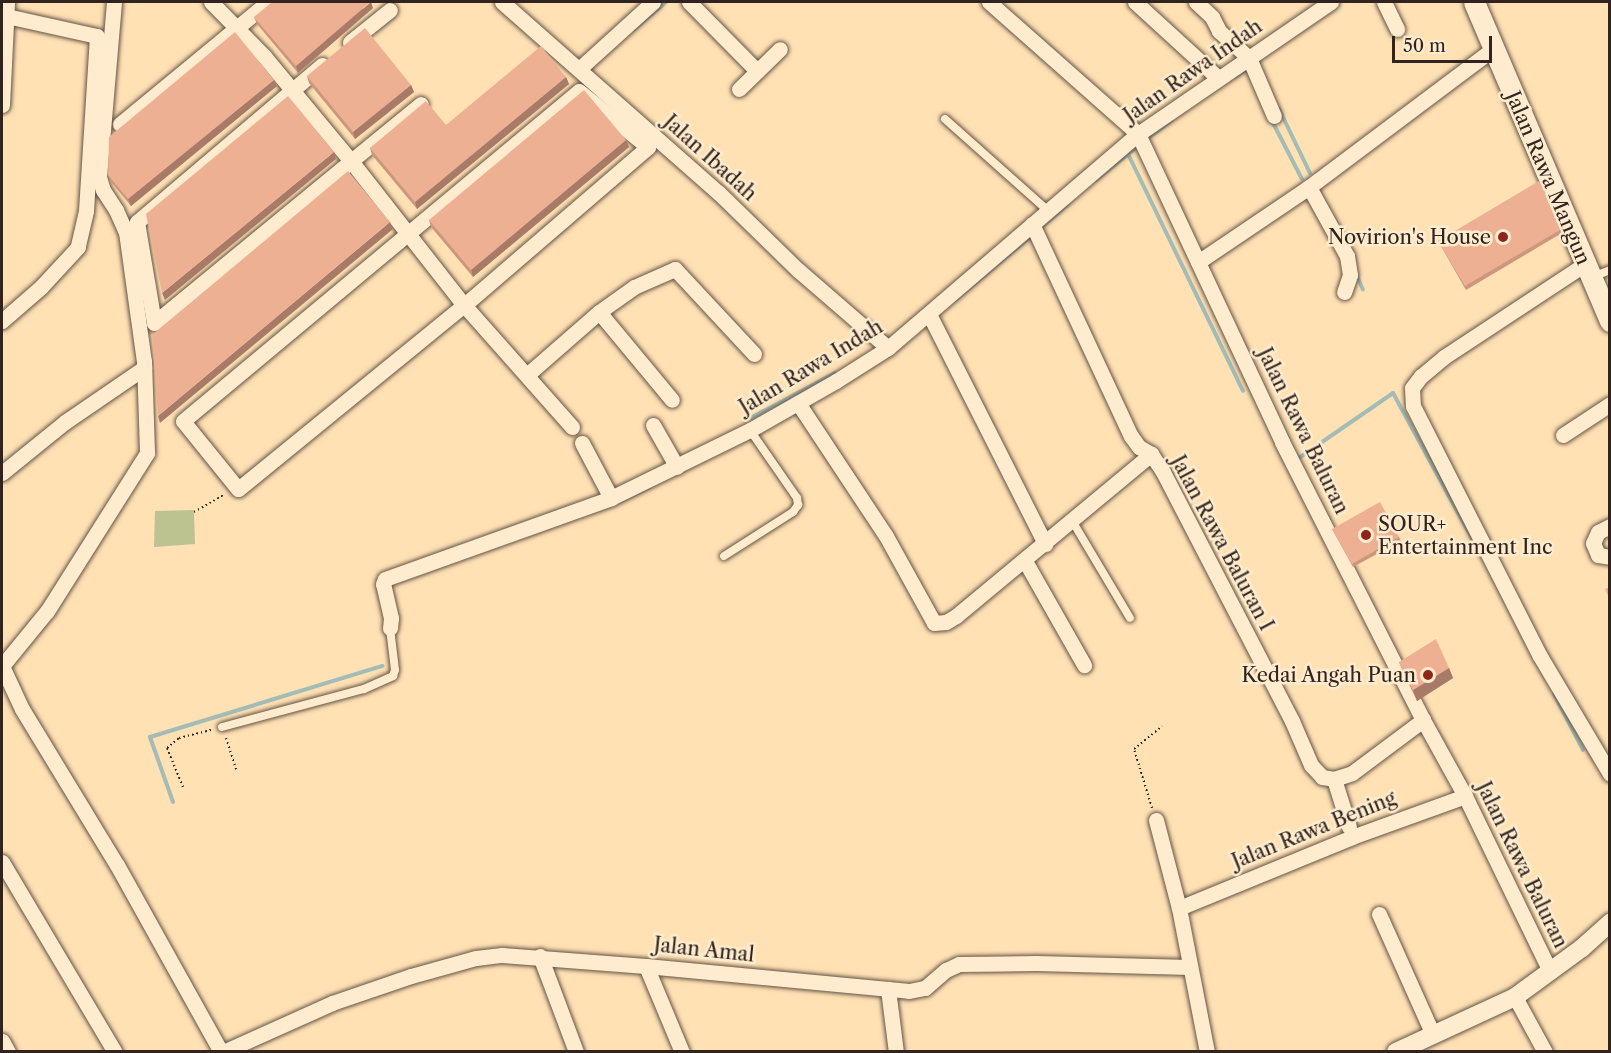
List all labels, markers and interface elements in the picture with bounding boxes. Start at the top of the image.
street label: Jalan Rawa Indah [1119,14,1267,128]
scale bar [1395,24,1496,62]
text: 50 m [1403,35,1446,57]
street label: Jalan Rawa Mangun [1500,87,1596,269]
street label: Jalan Ibadah [658,110,762,206]
place label: Novirion's House [1328,225,1491,249]
marker: Novirion's House [1496,230,1510,244]
street label: Jalan Rawa Indah [735,315,887,419]
street label: Jalan Rawa Baluran [1252,344,1354,518]
street label: Jalan Rawa Baluran I [1166,451,1278,635]
place label: SOUR+ Entertainment Inc [1378,512,1553,559]
marker: SOUR+ Entertainment Inc [1359,528,1373,542]
place label: Kedai Angah Puan [1241,663,1416,687]
marker: Kedai Angah Puan [1421,668,1435,682]
street label: Jalan Rawa Baluran [1471,778,1573,952]
street label: Jalan Rawa Bening [1228,786,1400,874]
street label: Jalan Amal [652,933,756,967]

